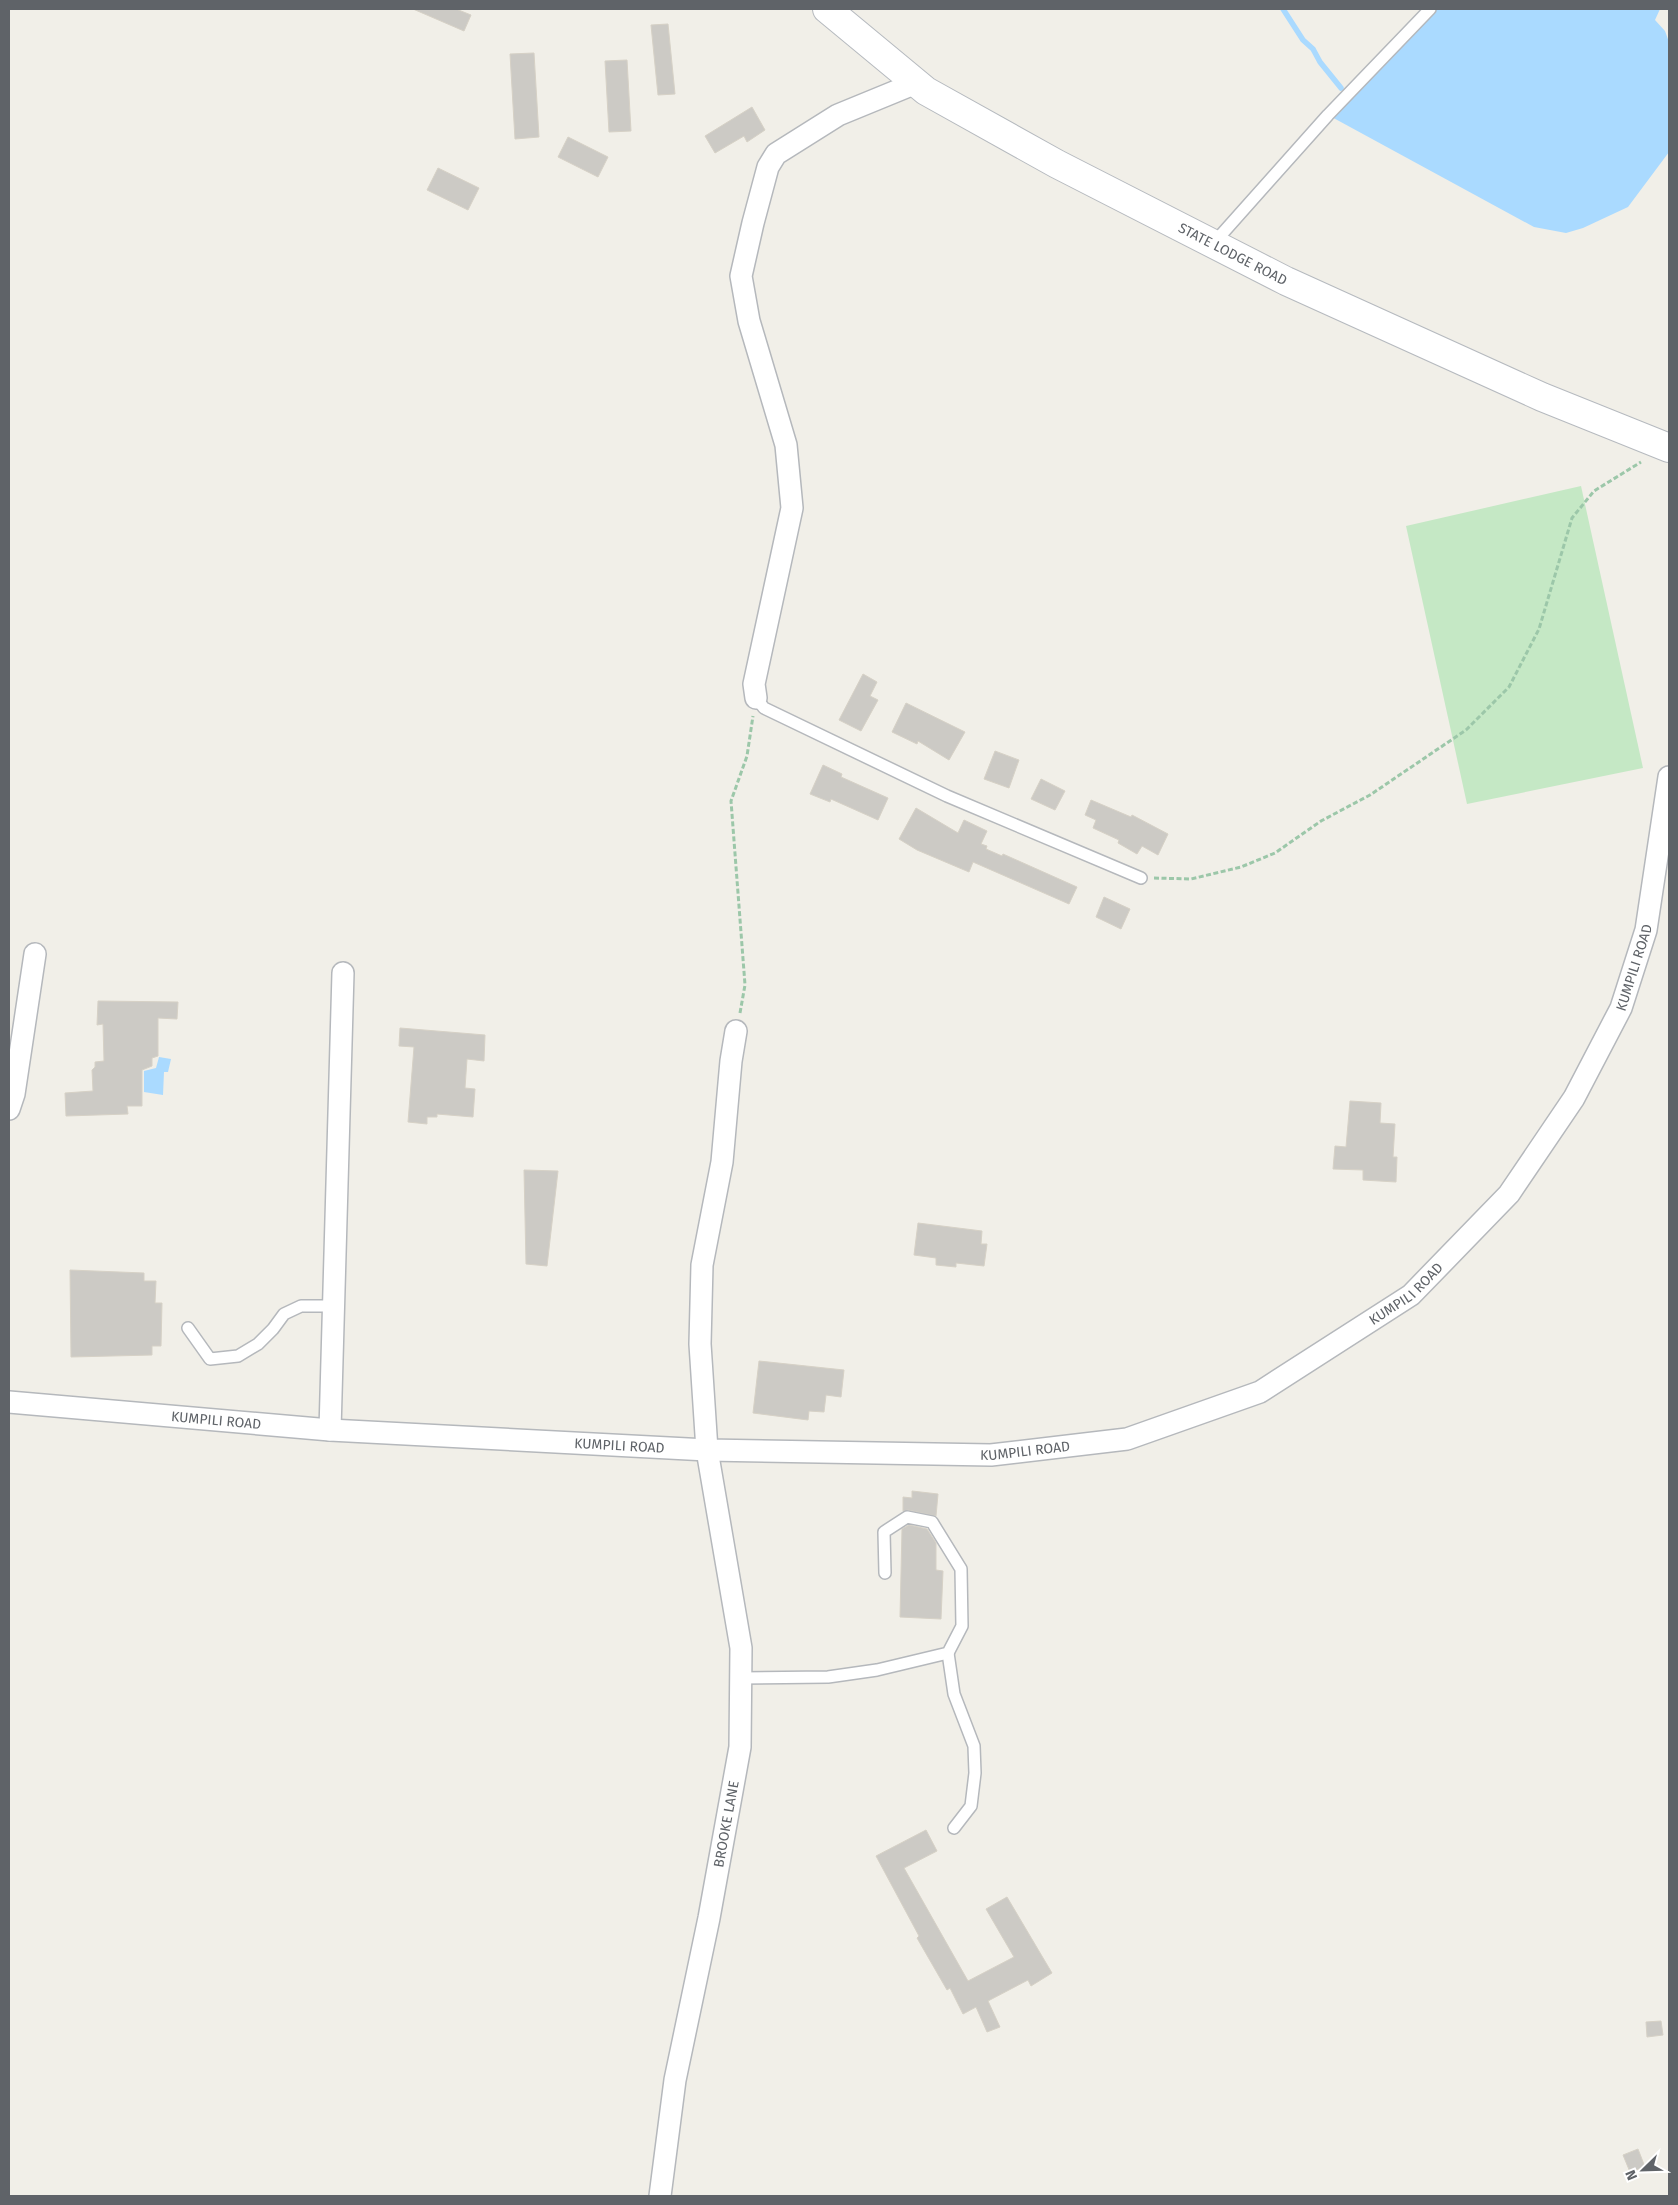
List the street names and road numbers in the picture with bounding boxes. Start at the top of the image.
street label: STATE LODGE ROAD [1176,219,1290,289]
street label: KUMPILI ROAD [1612,923,1655,1013]
street label: KUMPILI ROAD [1366,1259,1446,1328]
street label: KUMPILI ROAD [170,1408,262,1432]
street label: KUMPILI ROAD [574,1434,665,1456]
street label: KUMPILI ROAD [980,1437,1071,1464]
street label: BROOKE LANE [710,1779,742,1869]

